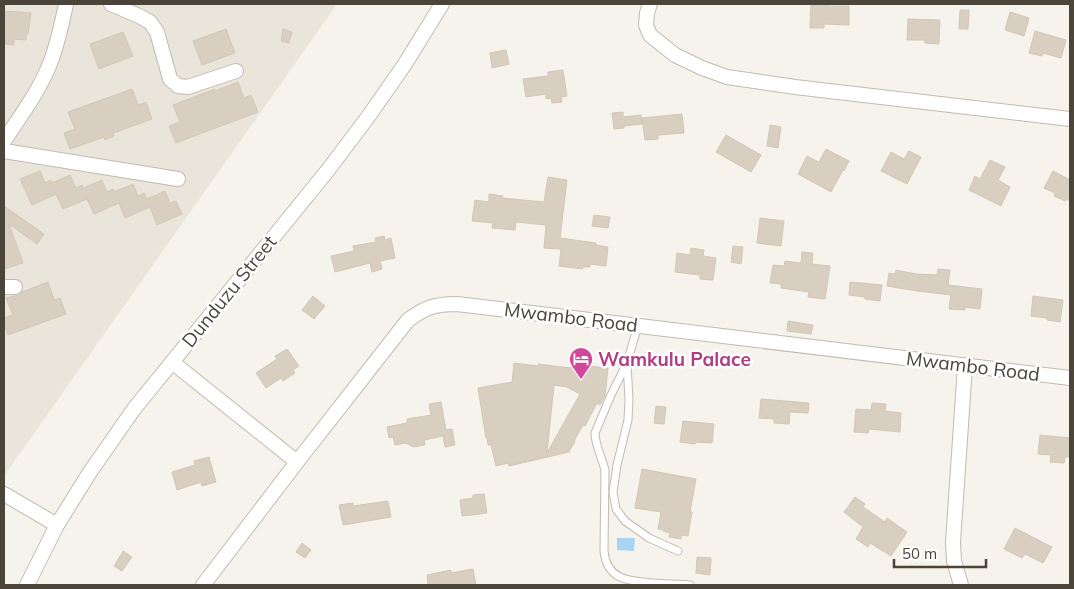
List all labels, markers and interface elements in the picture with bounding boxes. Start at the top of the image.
street label: Dunduzu Street [177,230,282,352]
street label: Mwambo Road [503,297,639,337]
hotel icon: Wamkulu Palace [568,346,594,380]
street label: Mwambo Road [905,346,1041,386]
place label: Wamkulu Palace [598,347,751,371]
scale bar [894,536,986,568]
text: 50 m [902,544,937,563]

